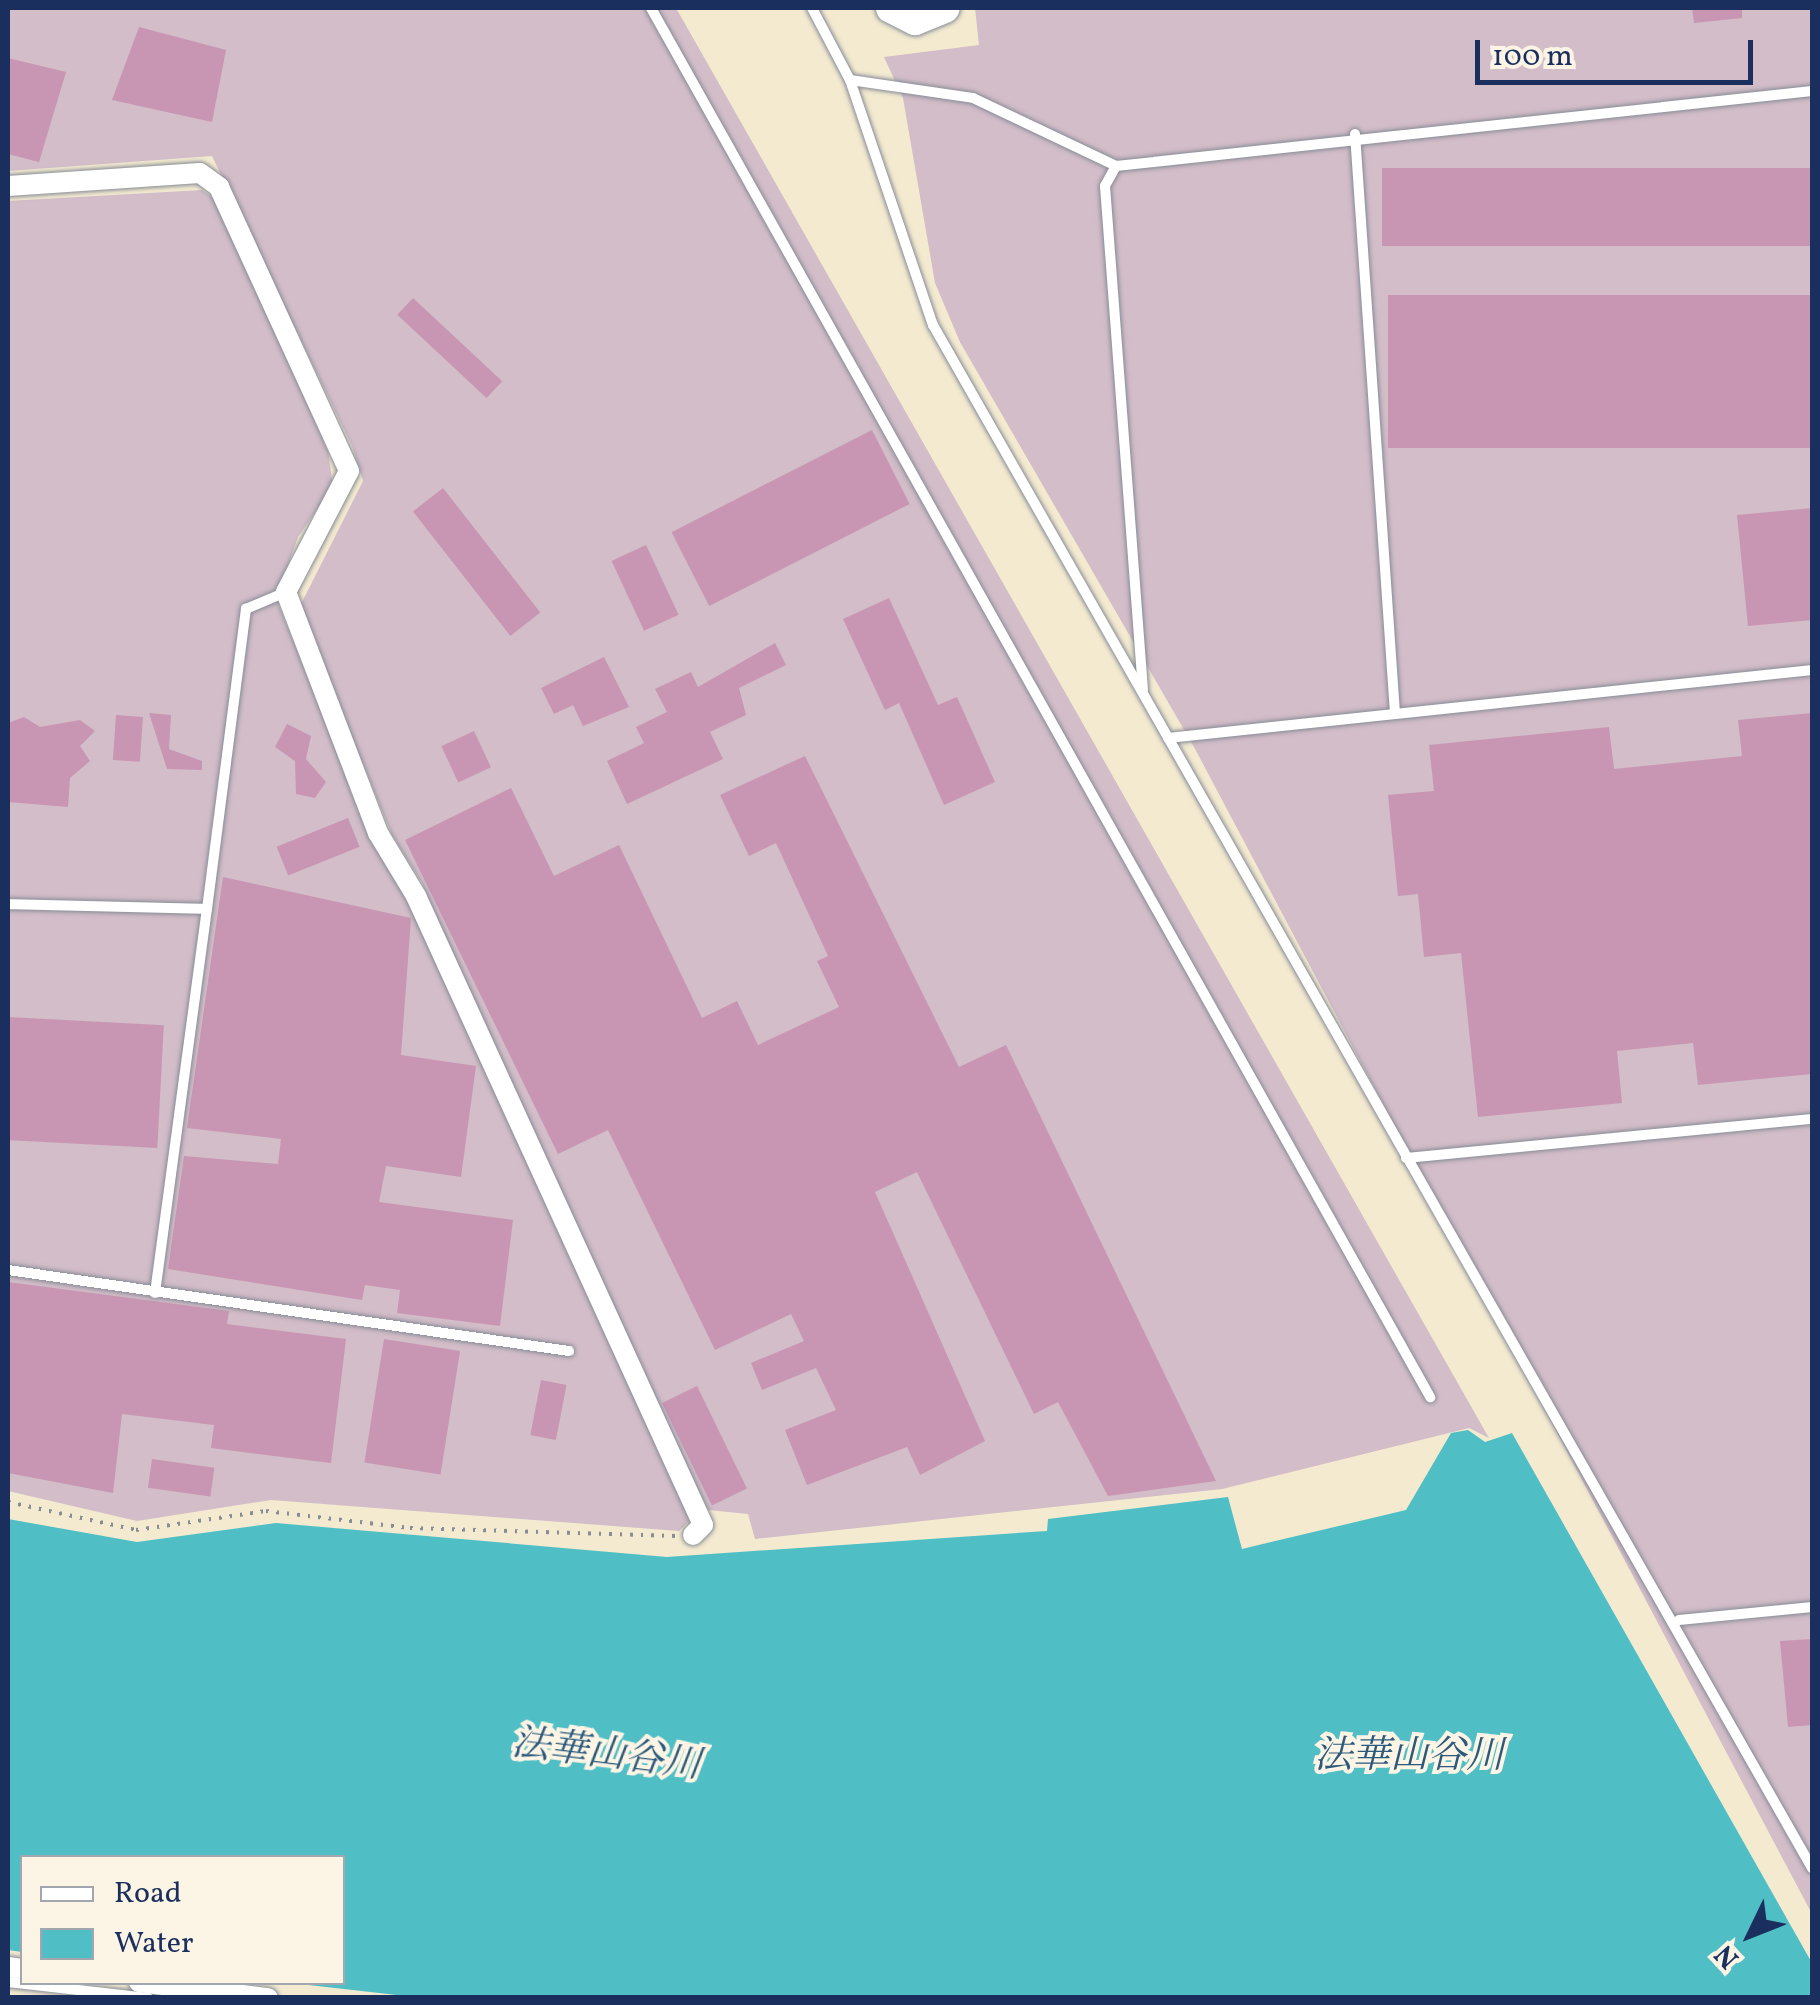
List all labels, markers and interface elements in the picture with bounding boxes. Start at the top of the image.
scale bar [1480,20,1758,82]
text: 100 m [1492,36,1573,78]
water label: 法華山谷川 [509,1722,703,1790]
water label: 法華山谷川 [1314,1735,1504,1781]
legend [20,1855,345,1985]
text: Road [114,1873,182,1915]
north arrow [1700,1885,1800,1985]
text: Water [114,1923,194,1965]
text: N [1707,1935,1749,1977]

